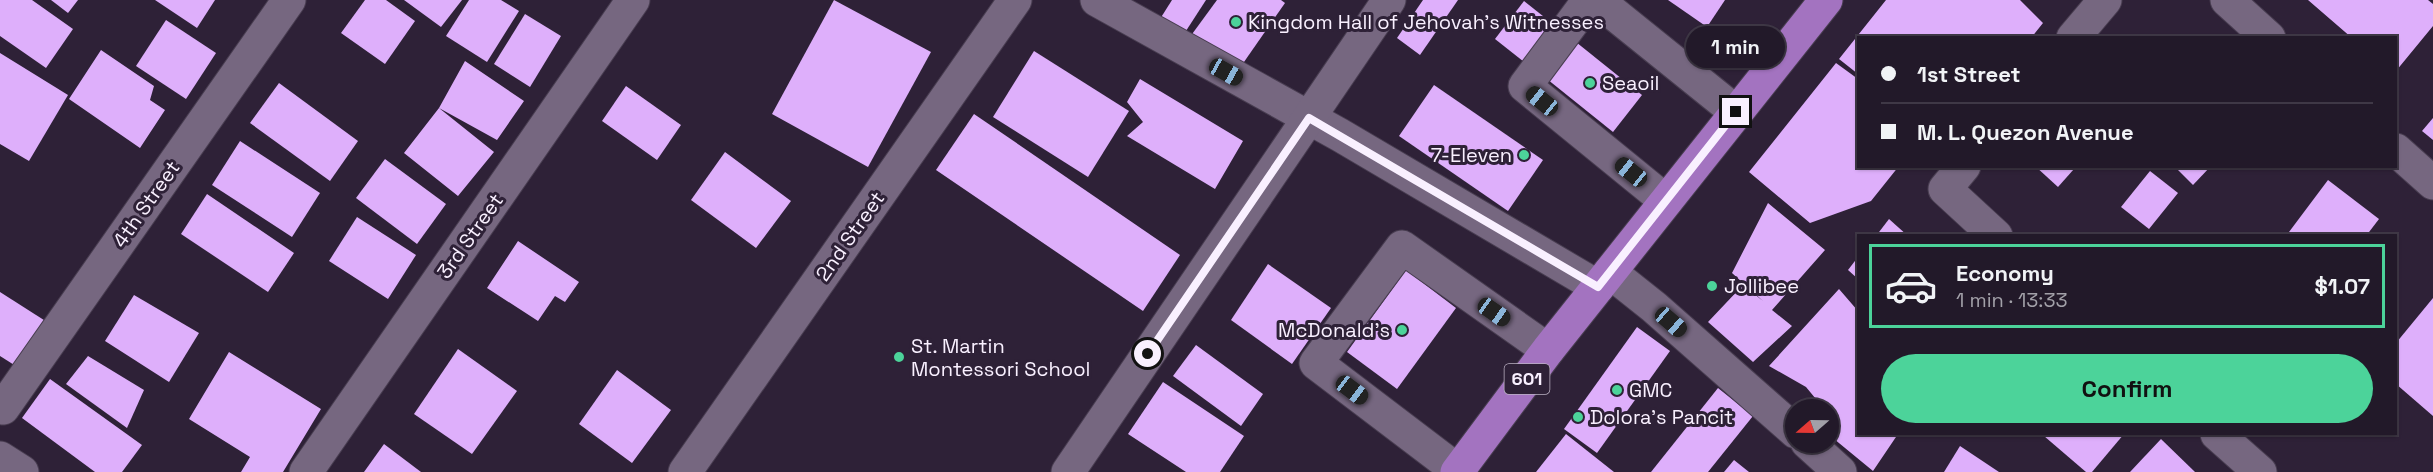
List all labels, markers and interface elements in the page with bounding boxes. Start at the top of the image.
place label: Kingdom Hall of Jehovah's Witnesses [1248,9,1604,35]
marker: Kingdom Hall of Jehovah's Witnesses [1229,15,1243,29]
callout: 1 min [1686,25,1786,67]
text: 1 min [1711,34,1760,60]
car [1206,55,1246,89]
text: 1st Street [1917,60,2021,88]
place label: Seaoil [1602,70,1660,96]
marker: Seaoil [1583,76,1597,90]
car [1522,83,1562,119]
route end [1722,98,1749,125]
text: M. L. Quezon Avenue [1917,118,2134,146]
place label: 7-Eleven [1431,142,1512,168]
marker: 7-Eleven [1517,148,1531,162]
car [1611,154,1651,190]
street label: 4th Street [107,155,185,253]
street label: 2nd Street [810,186,890,286]
street label: 3rd Street [431,188,509,284]
icon: car [1884,259,1938,313]
text: Economy [1956,259,2054,287]
text: $1.07 [2314,272,2370,300]
place label: Jollibee [1724,273,1799,299]
marker: Jollibee [1705,279,1719,293]
text: 1 min · 13:33 [1956,287,2068,313]
car [1474,294,1514,330]
car [1652,303,1690,341]
place label: McDonald's [1278,317,1390,343]
marker: McDonald's [1395,323,1409,337]
place label: St. Martin Montessori School [911,333,1090,382]
route start [1134,340,1161,367]
marker: St. Martin Montessori School [892,350,906,364]
button: Confirm [1881,354,2373,423]
road number: 601 [1504,364,1550,394]
car [1332,372,1372,408]
place label: GMC [1629,377,1672,403]
marker: GMC [1610,383,1624,397]
north arrow [1785,399,1839,453]
map controls [1785,399,1839,453]
place label: Dolora's Pancit [1590,404,1733,430]
marker: Dolora's Pancit [1571,410,1585,424]

